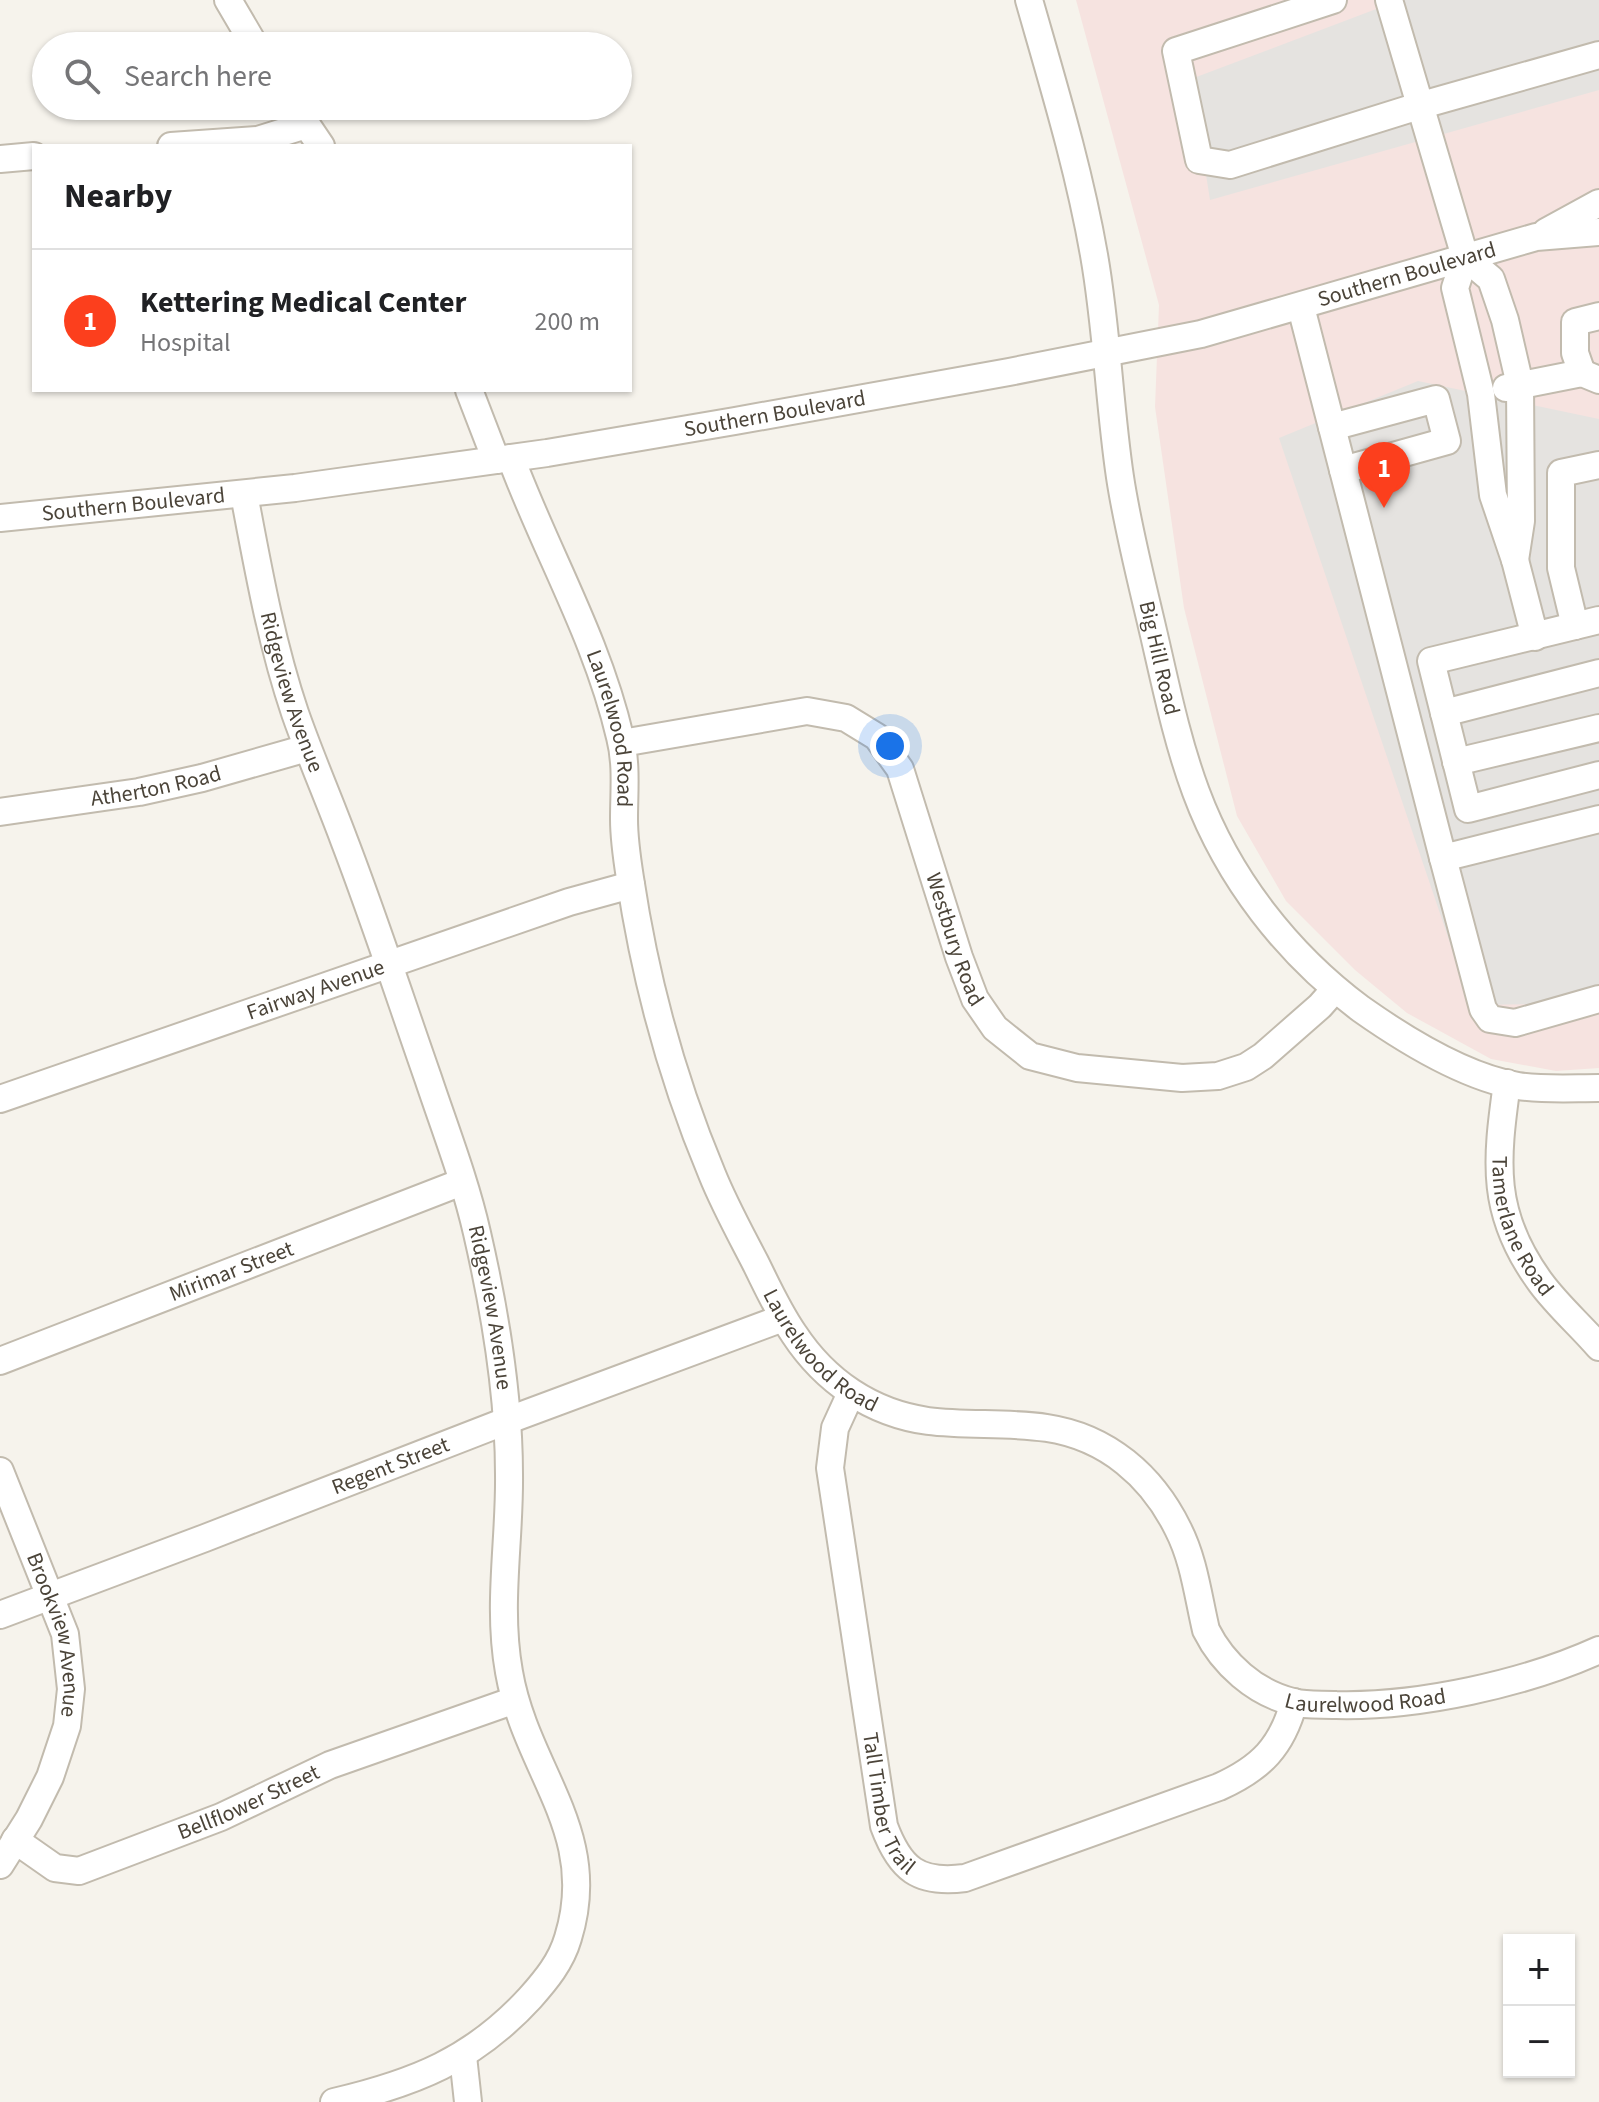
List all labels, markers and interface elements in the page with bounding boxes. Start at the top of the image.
search box [32,32,632,120]
icon: search [60,54,104,98]
text: Search here [124,55,272,98]
text: Nearby [64,172,172,221]
street label: Southern Boulevard [1314,233,1500,315]
text: Kettering Medical Center [140,281,467,324]
text: 1 [83,303,97,340]
text: 200 m [534,303,600,340]
text: Hospital [140,324,231,361]
street label: Southern Boulevard [681,382,868,445]
pin: 1 [1358,442,1410,508]
street label: Southern Boulevard [40,479,227,530]
street label: Big Hill Road [1130,598,1188,718]
street label: Ridgeview Avenue [252,609,332,777]
street label: Laurelwood Road [578,645,641,808]
your location [870,726,910,766]
street label: Atherton Road [89,757,225,815]
street label: Westbury Road [918,869,992,1013]
street label: Fairway Avenue [242,951,389,1028]
street label: Tamerlane Road [1483,1156,1561,1303]
street label: Ridgeview Avenue [460,1222,520,1392]
street label: Mirimar Street [164,1233,299,1310]
street label: Laurelwood Road [755,1283,884,1421]
street label: Regent Street [327,1428,455,1503]
street label: Brookview Avenue [18,1548,87,1719]
street label: Laurelwood Road [1281,1680,1448,1721]
street label: Tall Timber Trail [854,1730,922,1883]
street label: Bellflower Street [173,1756,325,1848]
map controls [1503,1934,1575,2078]
button: + [1503,1934,1575,2006]
button: − [1503,2006,1575,2078]

